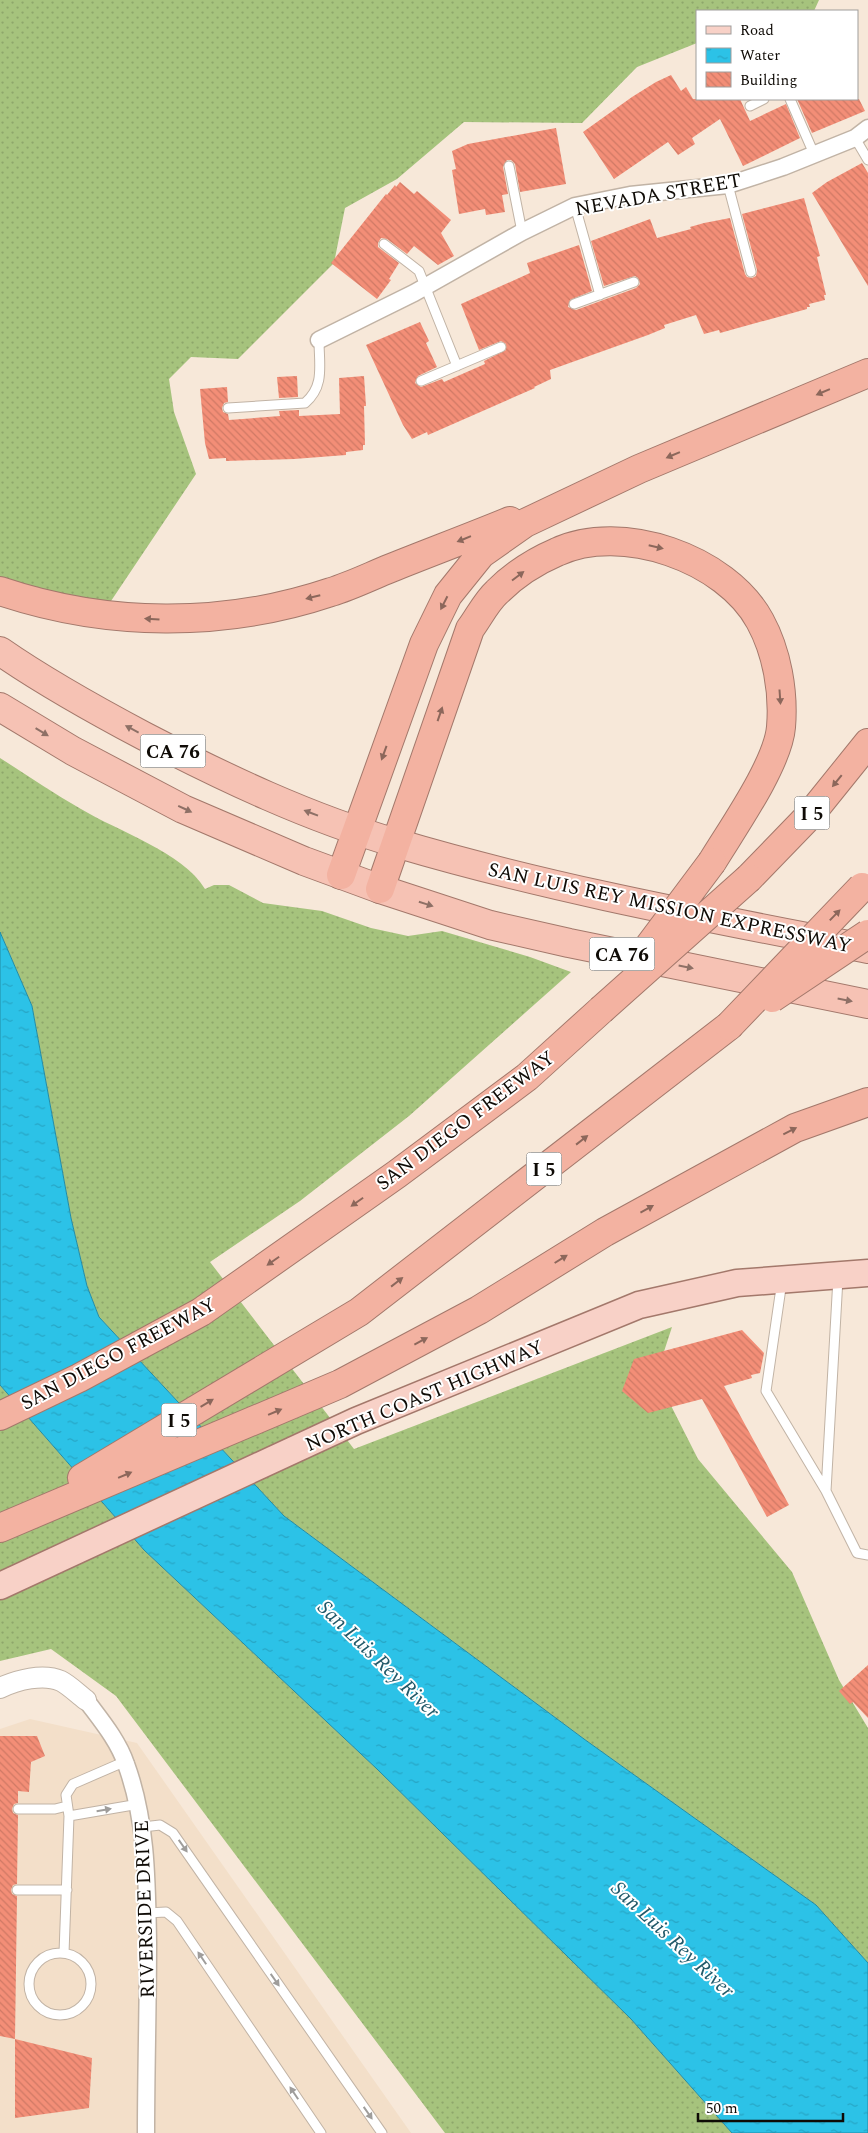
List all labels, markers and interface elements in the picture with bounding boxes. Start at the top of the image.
legend [696,10,858,100]
text: Road [740,19,774,42]
text: Water [740,44,780,67]
text: Building [740,69,797,92]
street label: NEVADA STREET [573,166,744,224]
one-way arrow [816,388,830,396]
one-way arrow [665,451,680,459]
one-way arrow [456,535,471,543]
one-way arrow [649,543,664,551]
one-way arrow [511,571,525,581]
one-way arrow [305,593,320,601]
one-way arrow [440,595,448,610]
one-way arrow [144,615,160,623]
one-way arrow [777,689,785,705]
one-way arrow [437,707,444,722]
one-way arrow [124,725,139,733]
one-way arrow [35,727,48,736]
road number: CA 76 [140,734,206,768]
one-way arrow [380,746,388,761]
one-way arrow [832,774,843,787]
road number: I 5 [794,796,830,830]
one-way arrow [177,805,192,813]
one-way arrow [303,808,318,816]
street label: SAN LUIS REY MISSION EXPRESSWAY [485,855,854,961]
one-way arrow [419,901,434,908]
one-way arrow [829,910,841,922]
road number: CA 76 [590,938,654,971]
one-way arrow [678,963,693,971]
one-way arrow [837,996,853,1004]
street label: SAN DIEGO FREEWAY [370,1043,561,1198]
one-way arrow [783,1127,797,1135]
one-way arrow [575,1135,588,1146]
road number: I 5 [526,1152,562,1186]
one-way arrow [350,1197,364,1207]
one-way arrow [640,1205,655,1213]
one-way arrow [555,1254,568,1264]
one-way arrow [267,1256,280,1266]
one-way arrow [391,1277,404,1287]
street label: SAN DIEGO FREEWAY [15,1290,221,1418]
street label: NORTH COAST HIGHWAY [301,1332,548,1460]
one-way arrow [414,1337,428,1345]
one-way arrow [200,1399,213,1408]
road number: I 5 [162,1404,196,1436]
one-way arrow [268,1407,282,1415]
one-way arrow [118,1471,133,1479]
water label: San Luis Rey River [310,1593,447,1727]
one-way arrow [96,1805,112,1813]
street label: RIVERSIDE DRIVE [127,1819,163,1999]
one-way arrow [178,1839,188,1853]
water label: San Luis Rey River [603,1874,742,2006]
one-way arrow [197,1952,207,1965]
one-way arrow [270,1973,280,1986]
one-way arrow [289,2086,299,2099]
scale bar [698,2090,843,2122]
text: 50 m [706,2097,738,2120]
one-way arrow [363,2106,373,2120]

